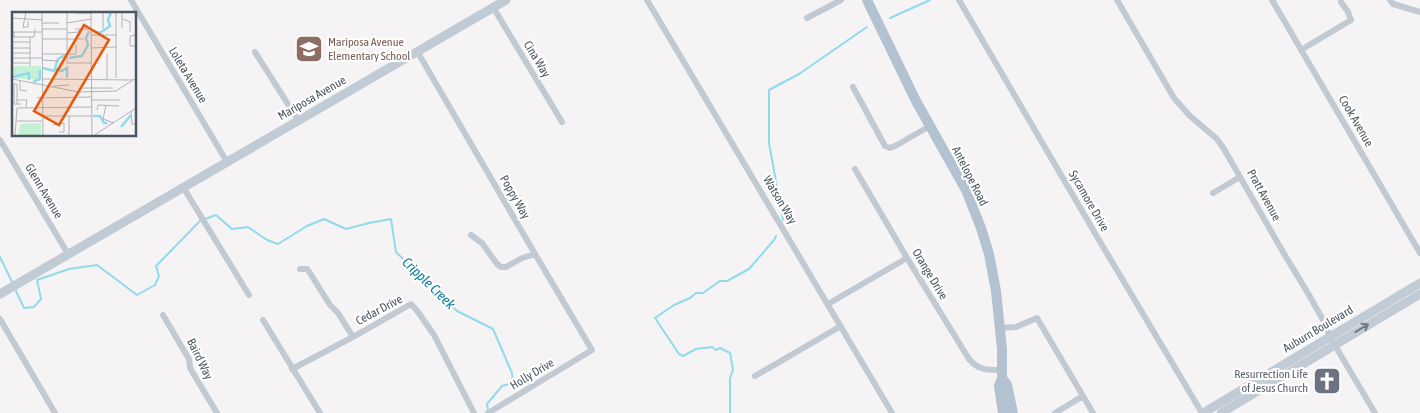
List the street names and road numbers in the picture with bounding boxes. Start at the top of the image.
street label: Cina Way [521,38,553,80]
street label: Loleta Avenue [166,45,210,105]
street label: Mariposa Avenue [276,73,348,123]
street label: Cook Avenue [1336,93,1376,149]
street label: Antelope Road [949,144,991,208]
street label: Glenn Avenue [22,161,66,221]
street label: Pratt Avenue [1244,167,1284,223]
street label: Sycamore Drive [1066,168,1112,234]
street label: Poppy Way [497,173,533,221]
street label: Watson Way [760,173,800,227]
street label: Orange Drive [909,246,951,302]
street label: Cedar Drive [353,292,405,328]
street label: Auburn Boulevard [1280,303,1356,355]
street label: Baird Way [184,336,216,382]
street label: Holly Drive [508,355,556,393]

